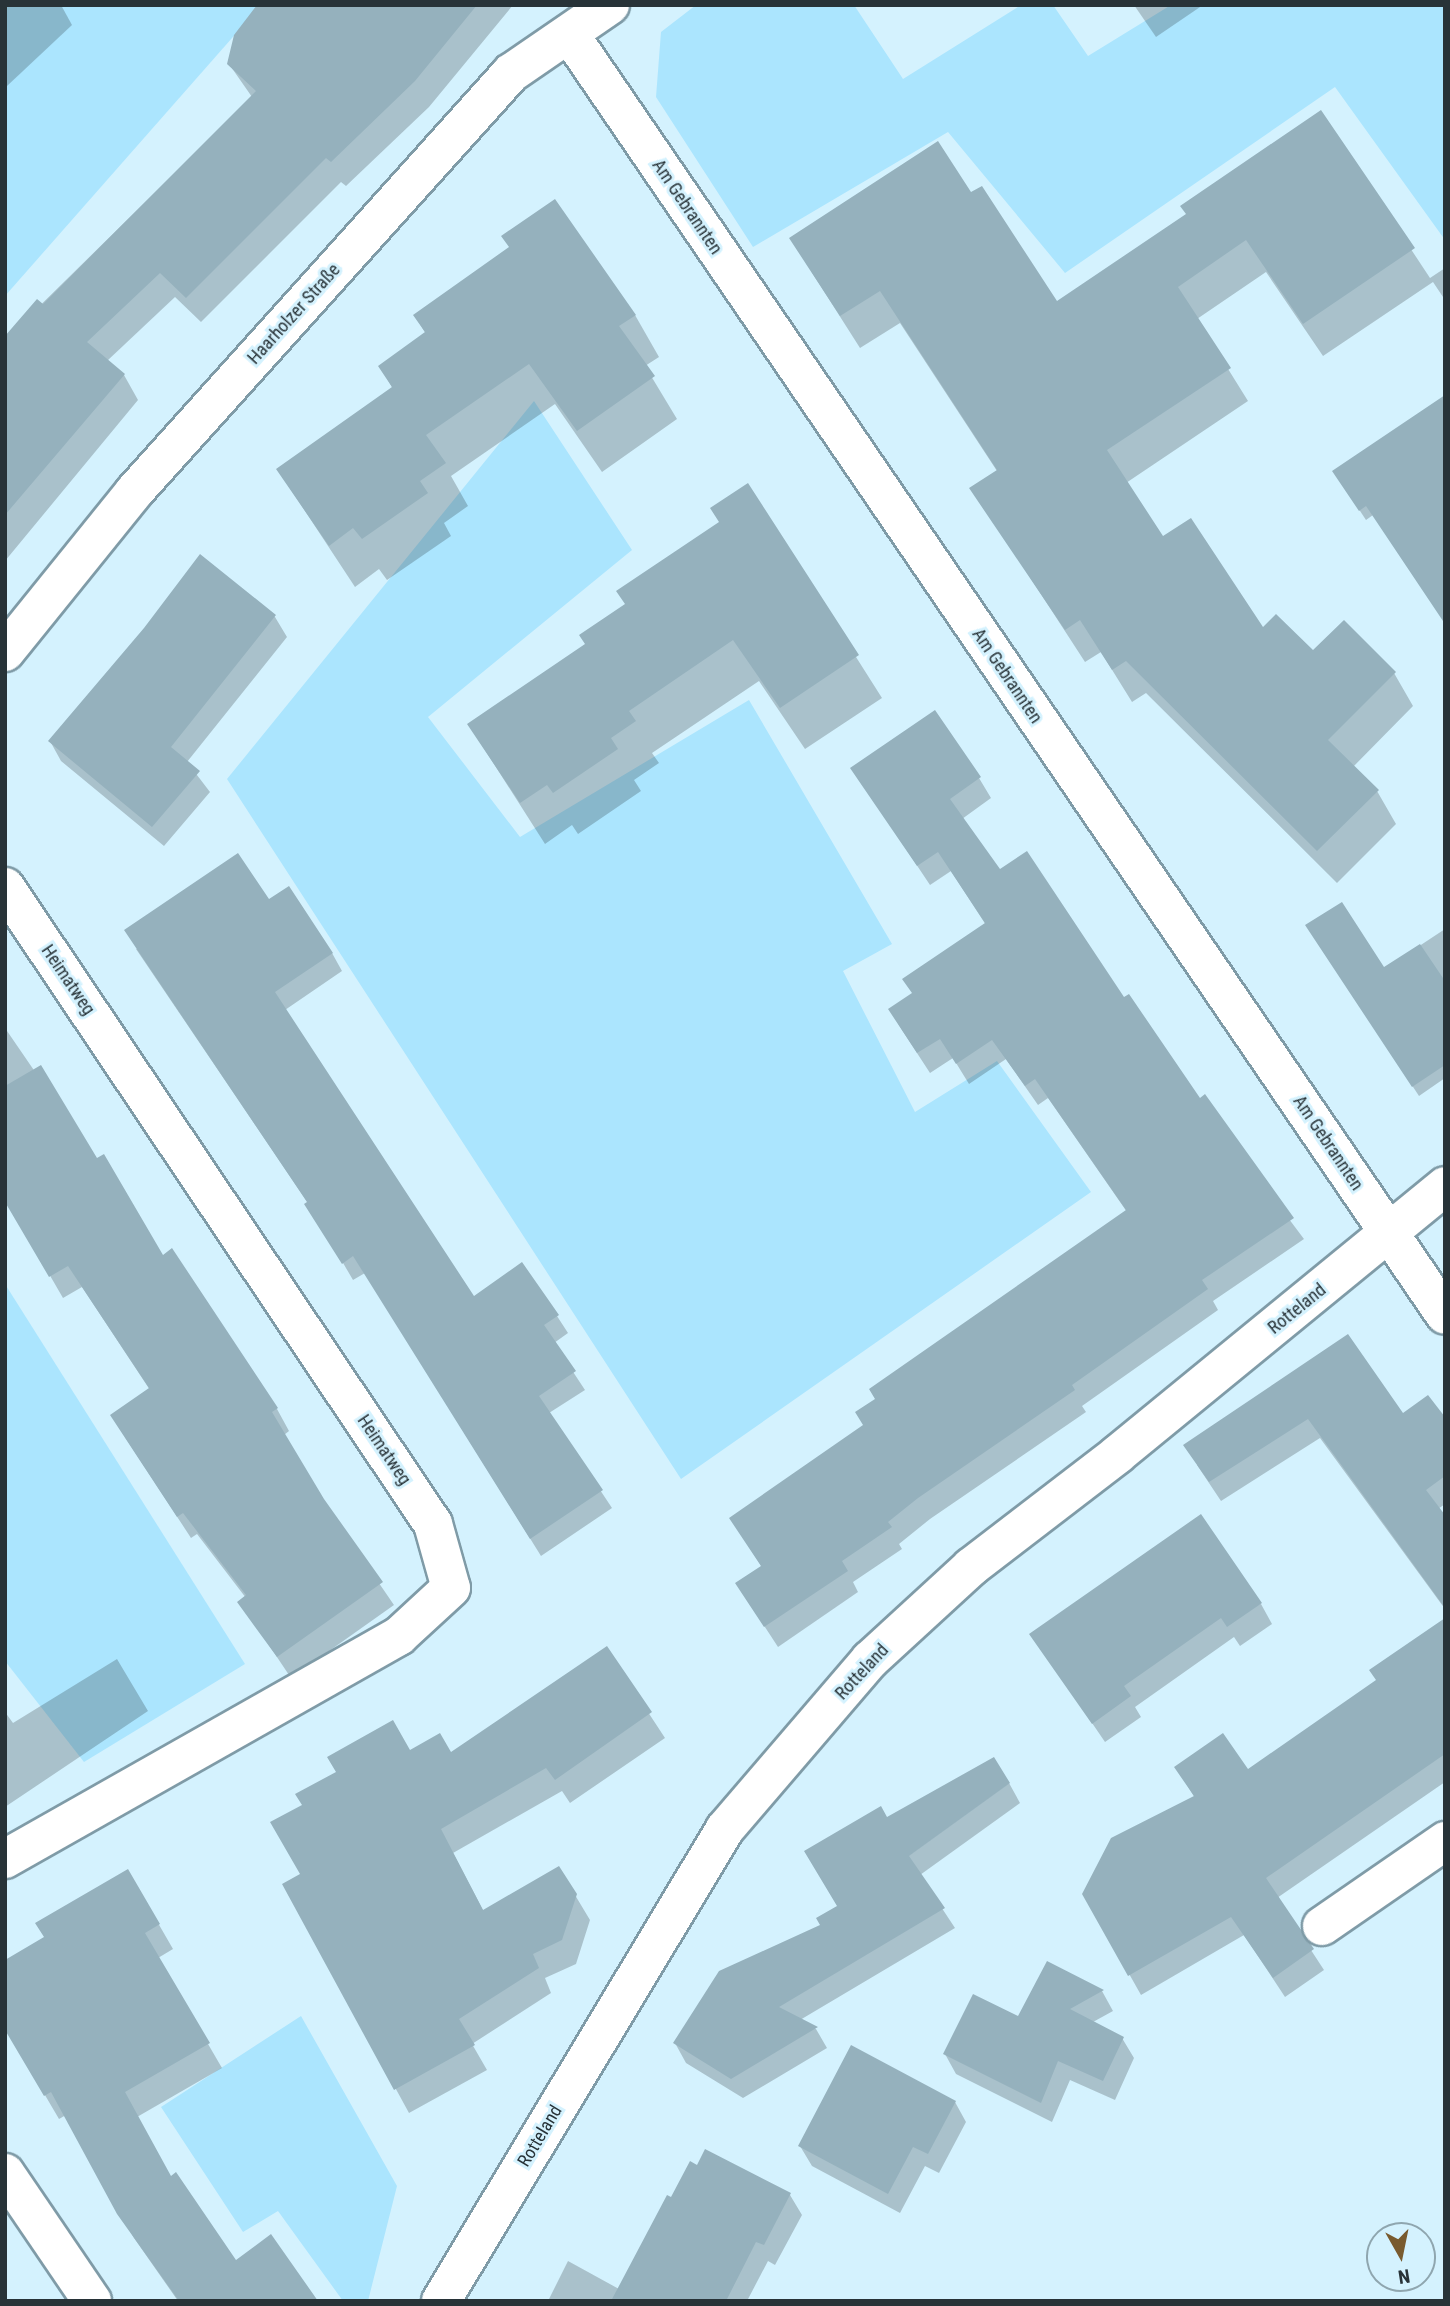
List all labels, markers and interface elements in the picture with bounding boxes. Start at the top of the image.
street label: Am Gebrannten [647,155,727,259]
street label: Haarholzer Straße [243,259,345,369]
street label: Am Gebrannten [967,624,1047,728]
street label: Heimatweg [37,941,99,1019]
street label: Am Gebrannten [1288,1091,1368,1195]
street label: Rotteland [1264,1279,1330,1339]
street label: Heimatweg [353,1411,415,1489]
street label: Rotteland [831,1640,893,1704]
street label: Rotteland [513,2101,567,2171]
north arrow [1366,2222,1436,2292]
text: N [1397,2264,1412,2289]

